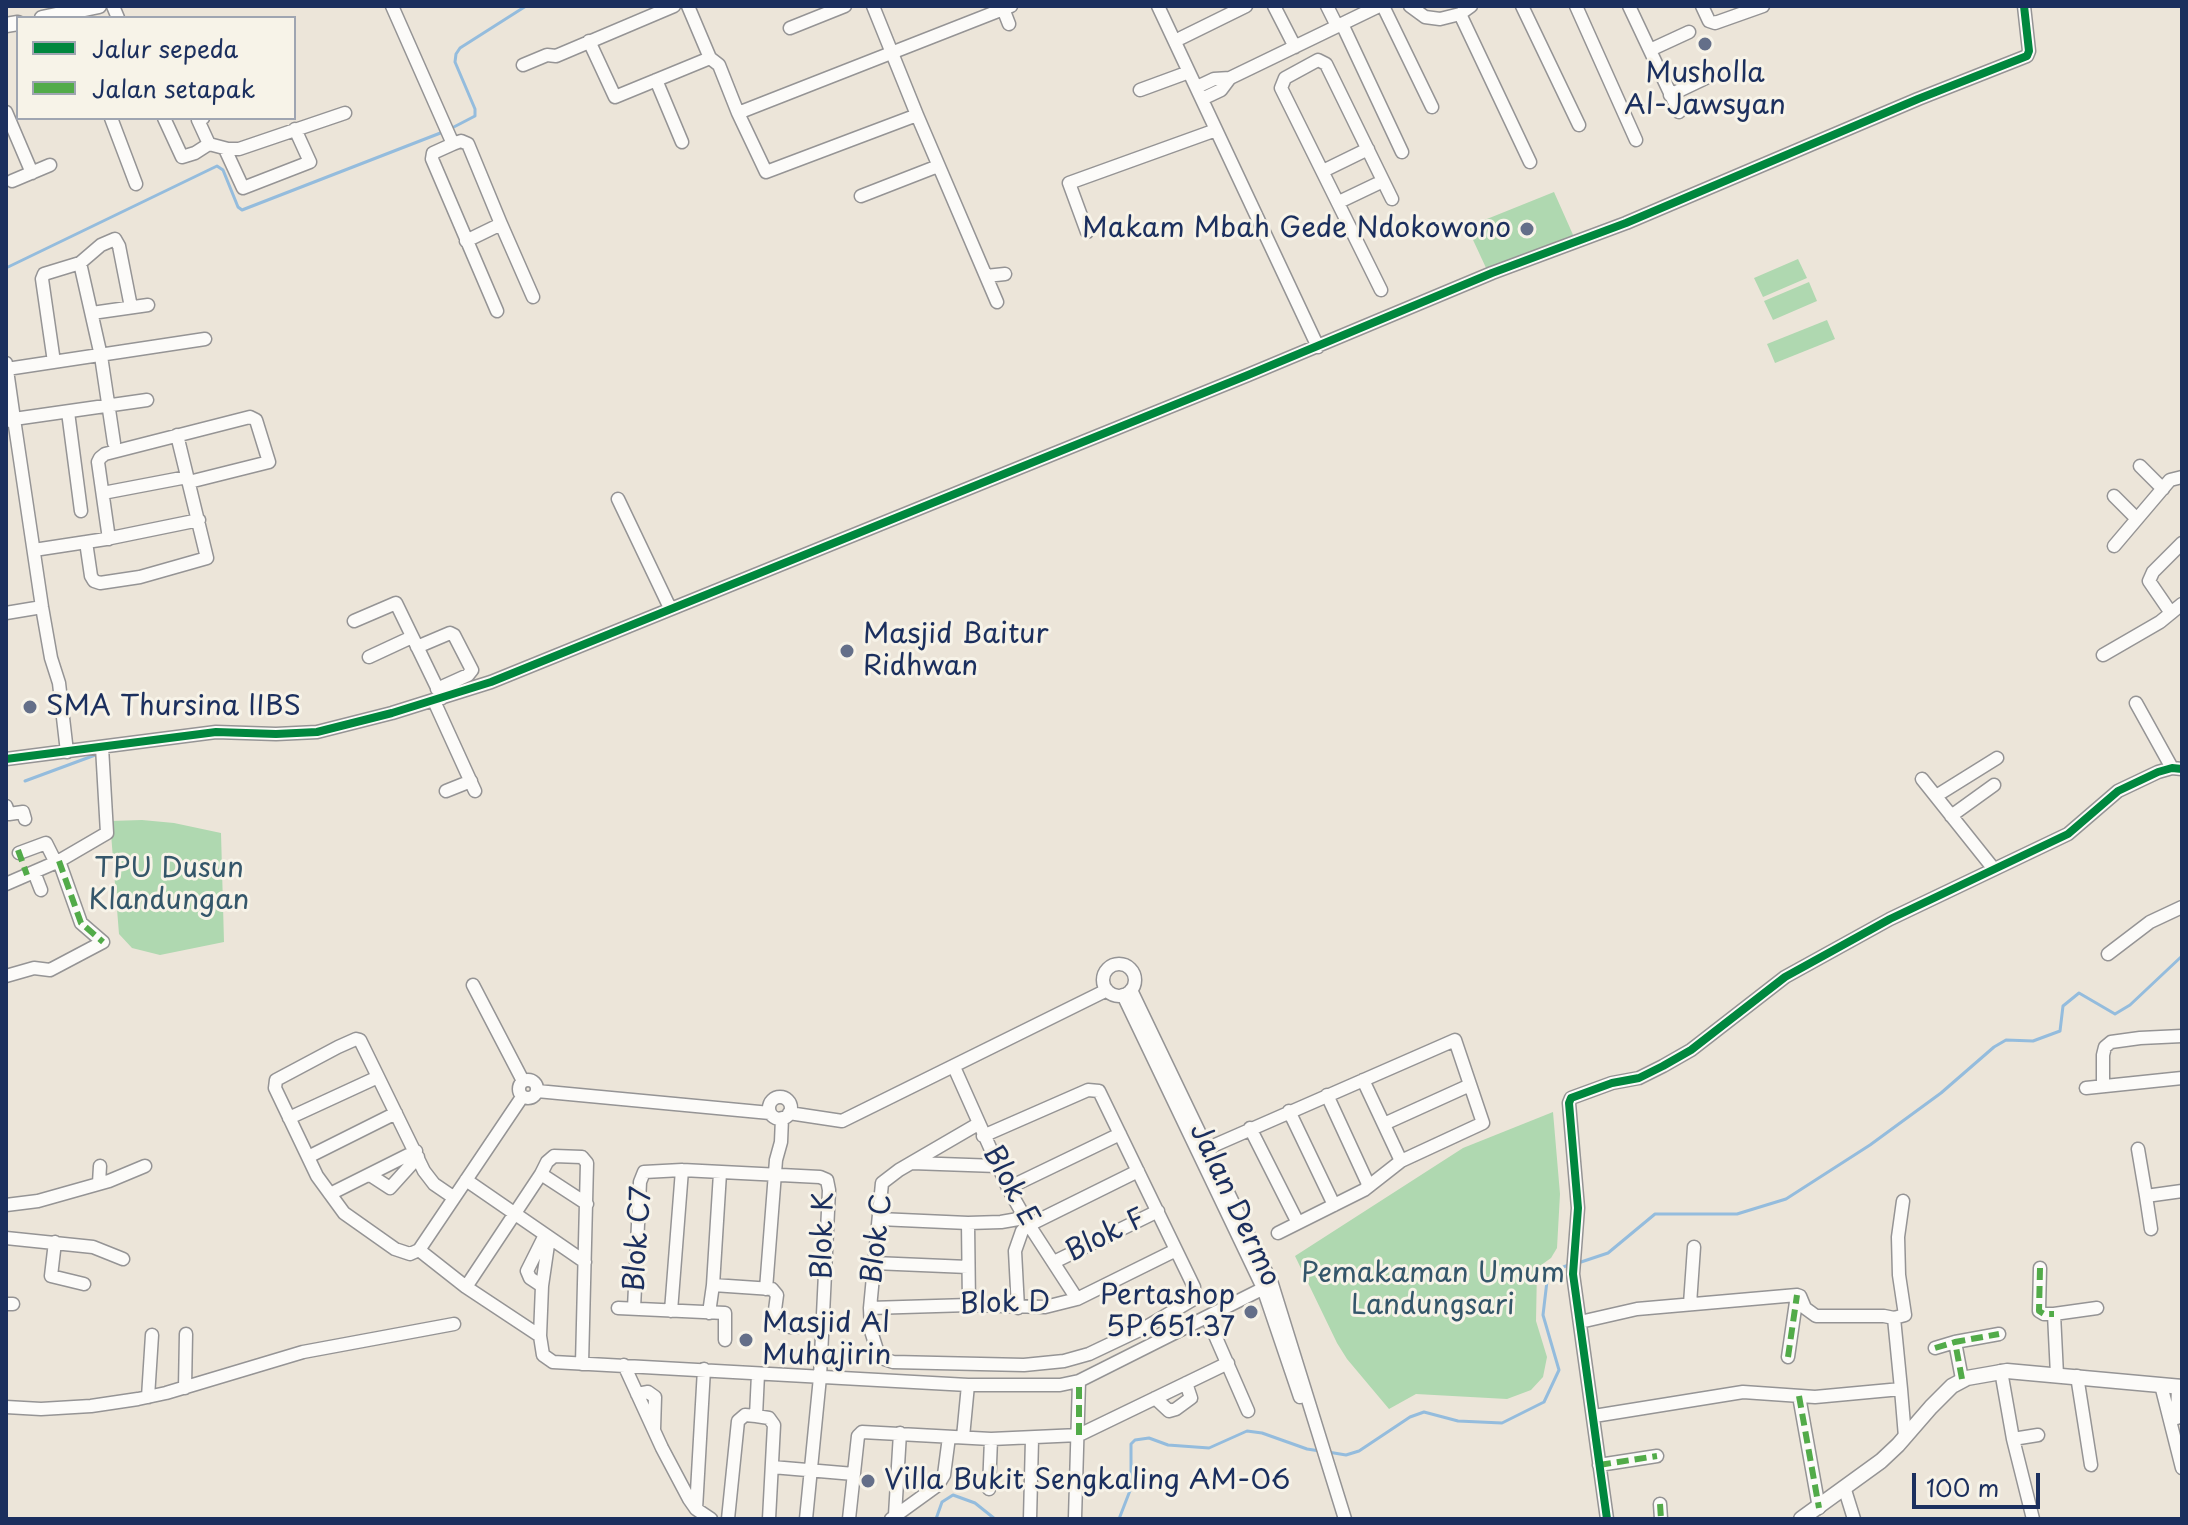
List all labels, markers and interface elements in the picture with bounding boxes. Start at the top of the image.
legend [16,16,296,120]
text: Jalur sepeda [92,30,238,66]
marker: Musholla Al-Jawsyan [1696,35,1714,53]
place label: Musholla Al-Jawsyan [1624,57,1786,123]
text: Jalan setapak [92,70,255,106]
place label: Makam Mbah Gede Ndokowono [1082,212,1511,246]
marker: Makam Mbah Gede Ndokowono [1518,220,1536,238]
place label: Masjid Baitur Ridhwan [863,618,1049,684]
marker: Masjid Baitur Ridhwan [838,642,856,660]
place label: SMA Thursina IIBS [46,690,301,724]
marker: SMA Thursina IIBS [21,698,39,716]
park label: TPU Dusun Klandungan [89,852,249,918]
street label: Jalan Dermo [1182,1118,1286,1292]
street label: Blok E [975,1140,1045,1232]
street label: Blok C7 [619,1185,659,1293]
street label: Blok K [806,1192,842,1280]
street label: Blok C [856,1192,900,1286]
street label: Blok F [1060,1202,1152,1270]
park label: Pemakaman Umum Landungsari [1301,1257,1565,1323]
place label: Pertashop 5P.651.37 [1100,1279,1235,1345]
street label: Blok D [959,1286,1051,1322]
marker: Pertashop 5P.651.37 [1242,1303,1260,1321]
place label: Masjid Al Muhajirin [762,1307,891,1373]
marker: Masjid Al Muhajirin [737,1331,755,1349]
scale bar [1916,1457,2044,1507]
place label: Villa Bukit Sengkaling AM-06 [884,1464,1290,1498]
text: 100 m [1926,1469,1999,1505]
marker: Villa Bukit Sengkaling AM-06 [859,1472,877,1490]

